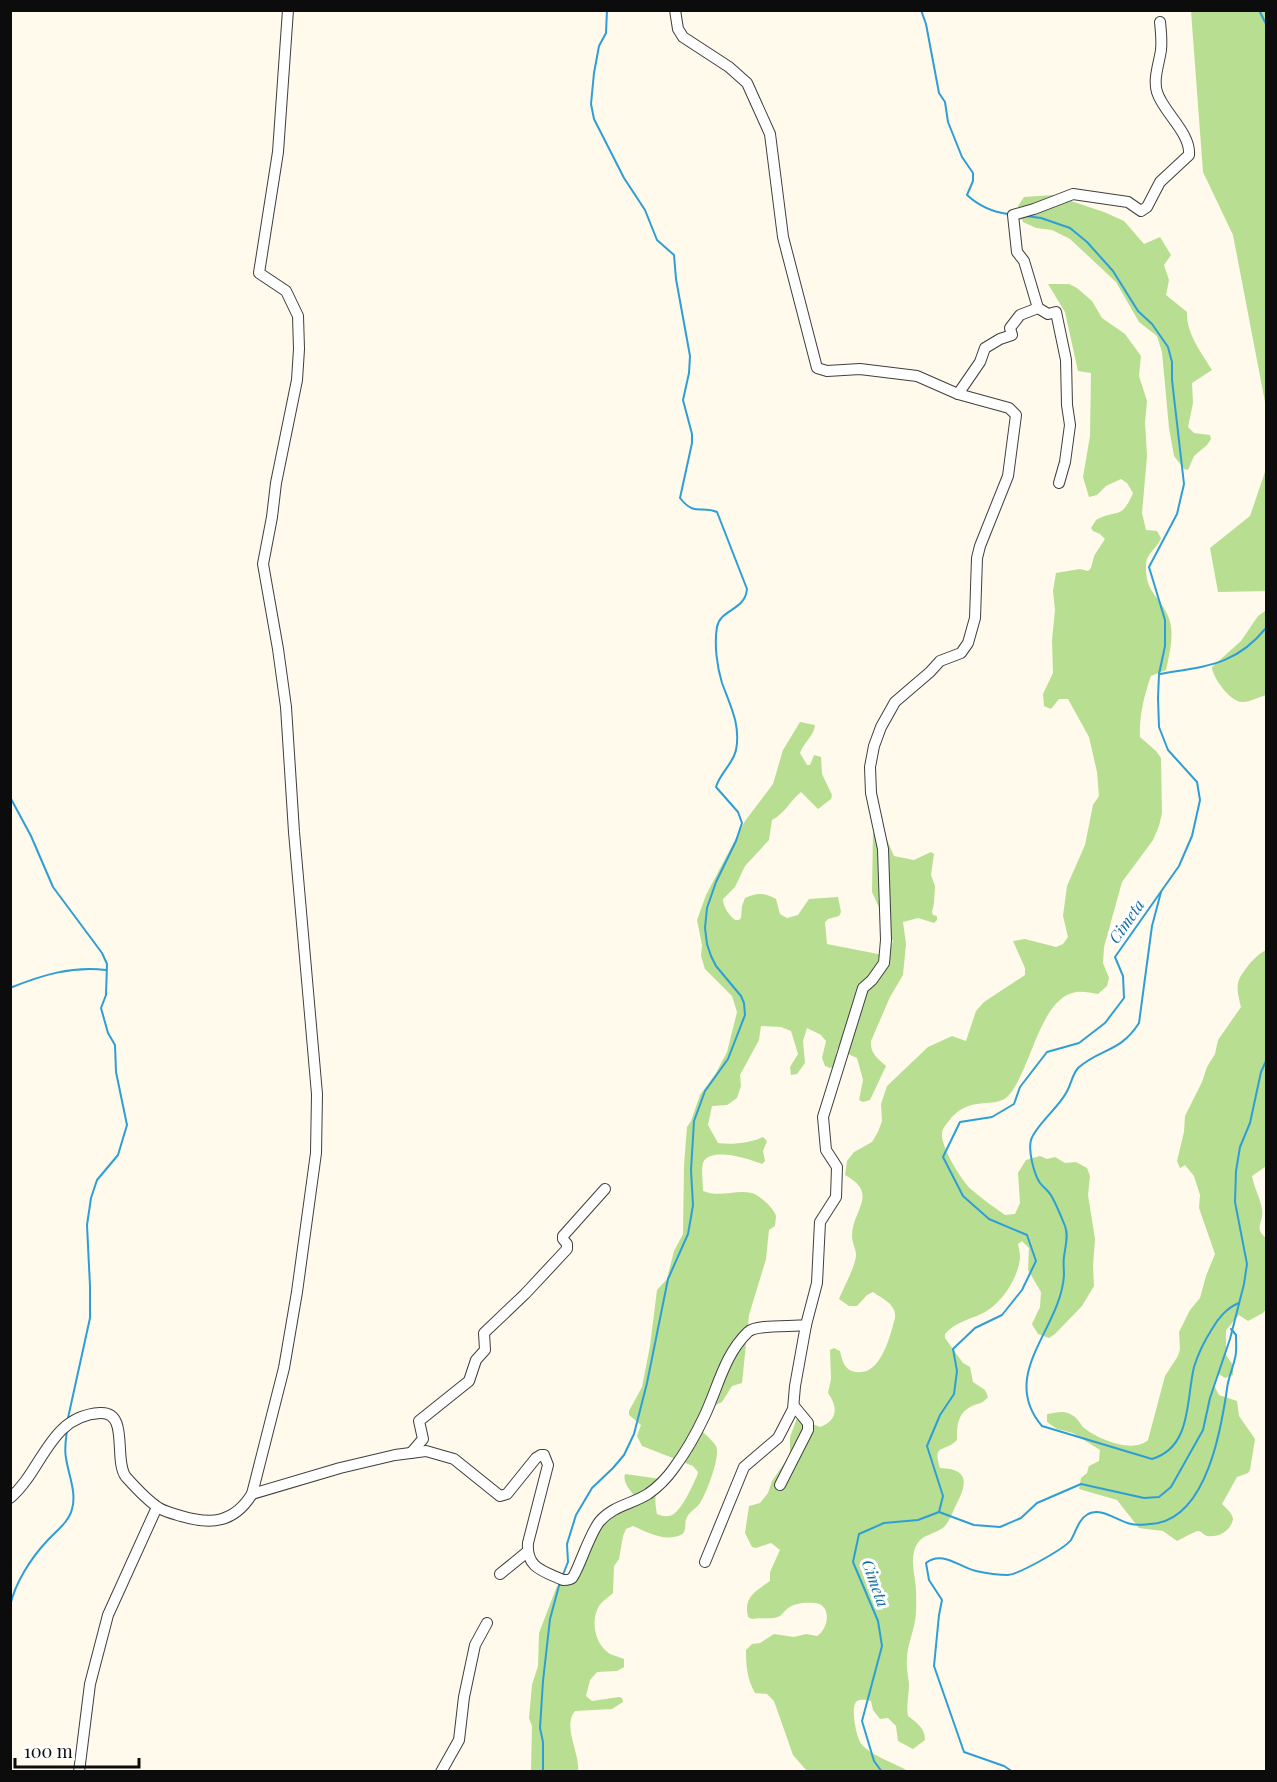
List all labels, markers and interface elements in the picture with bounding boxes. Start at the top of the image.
water label: Cimeta [1103,895,1149,947]
water label: Cimeta [858,1556,894,1610]
scale bar [15,1731,140,1769]
text: 100 m [24,1739,73,1763]

